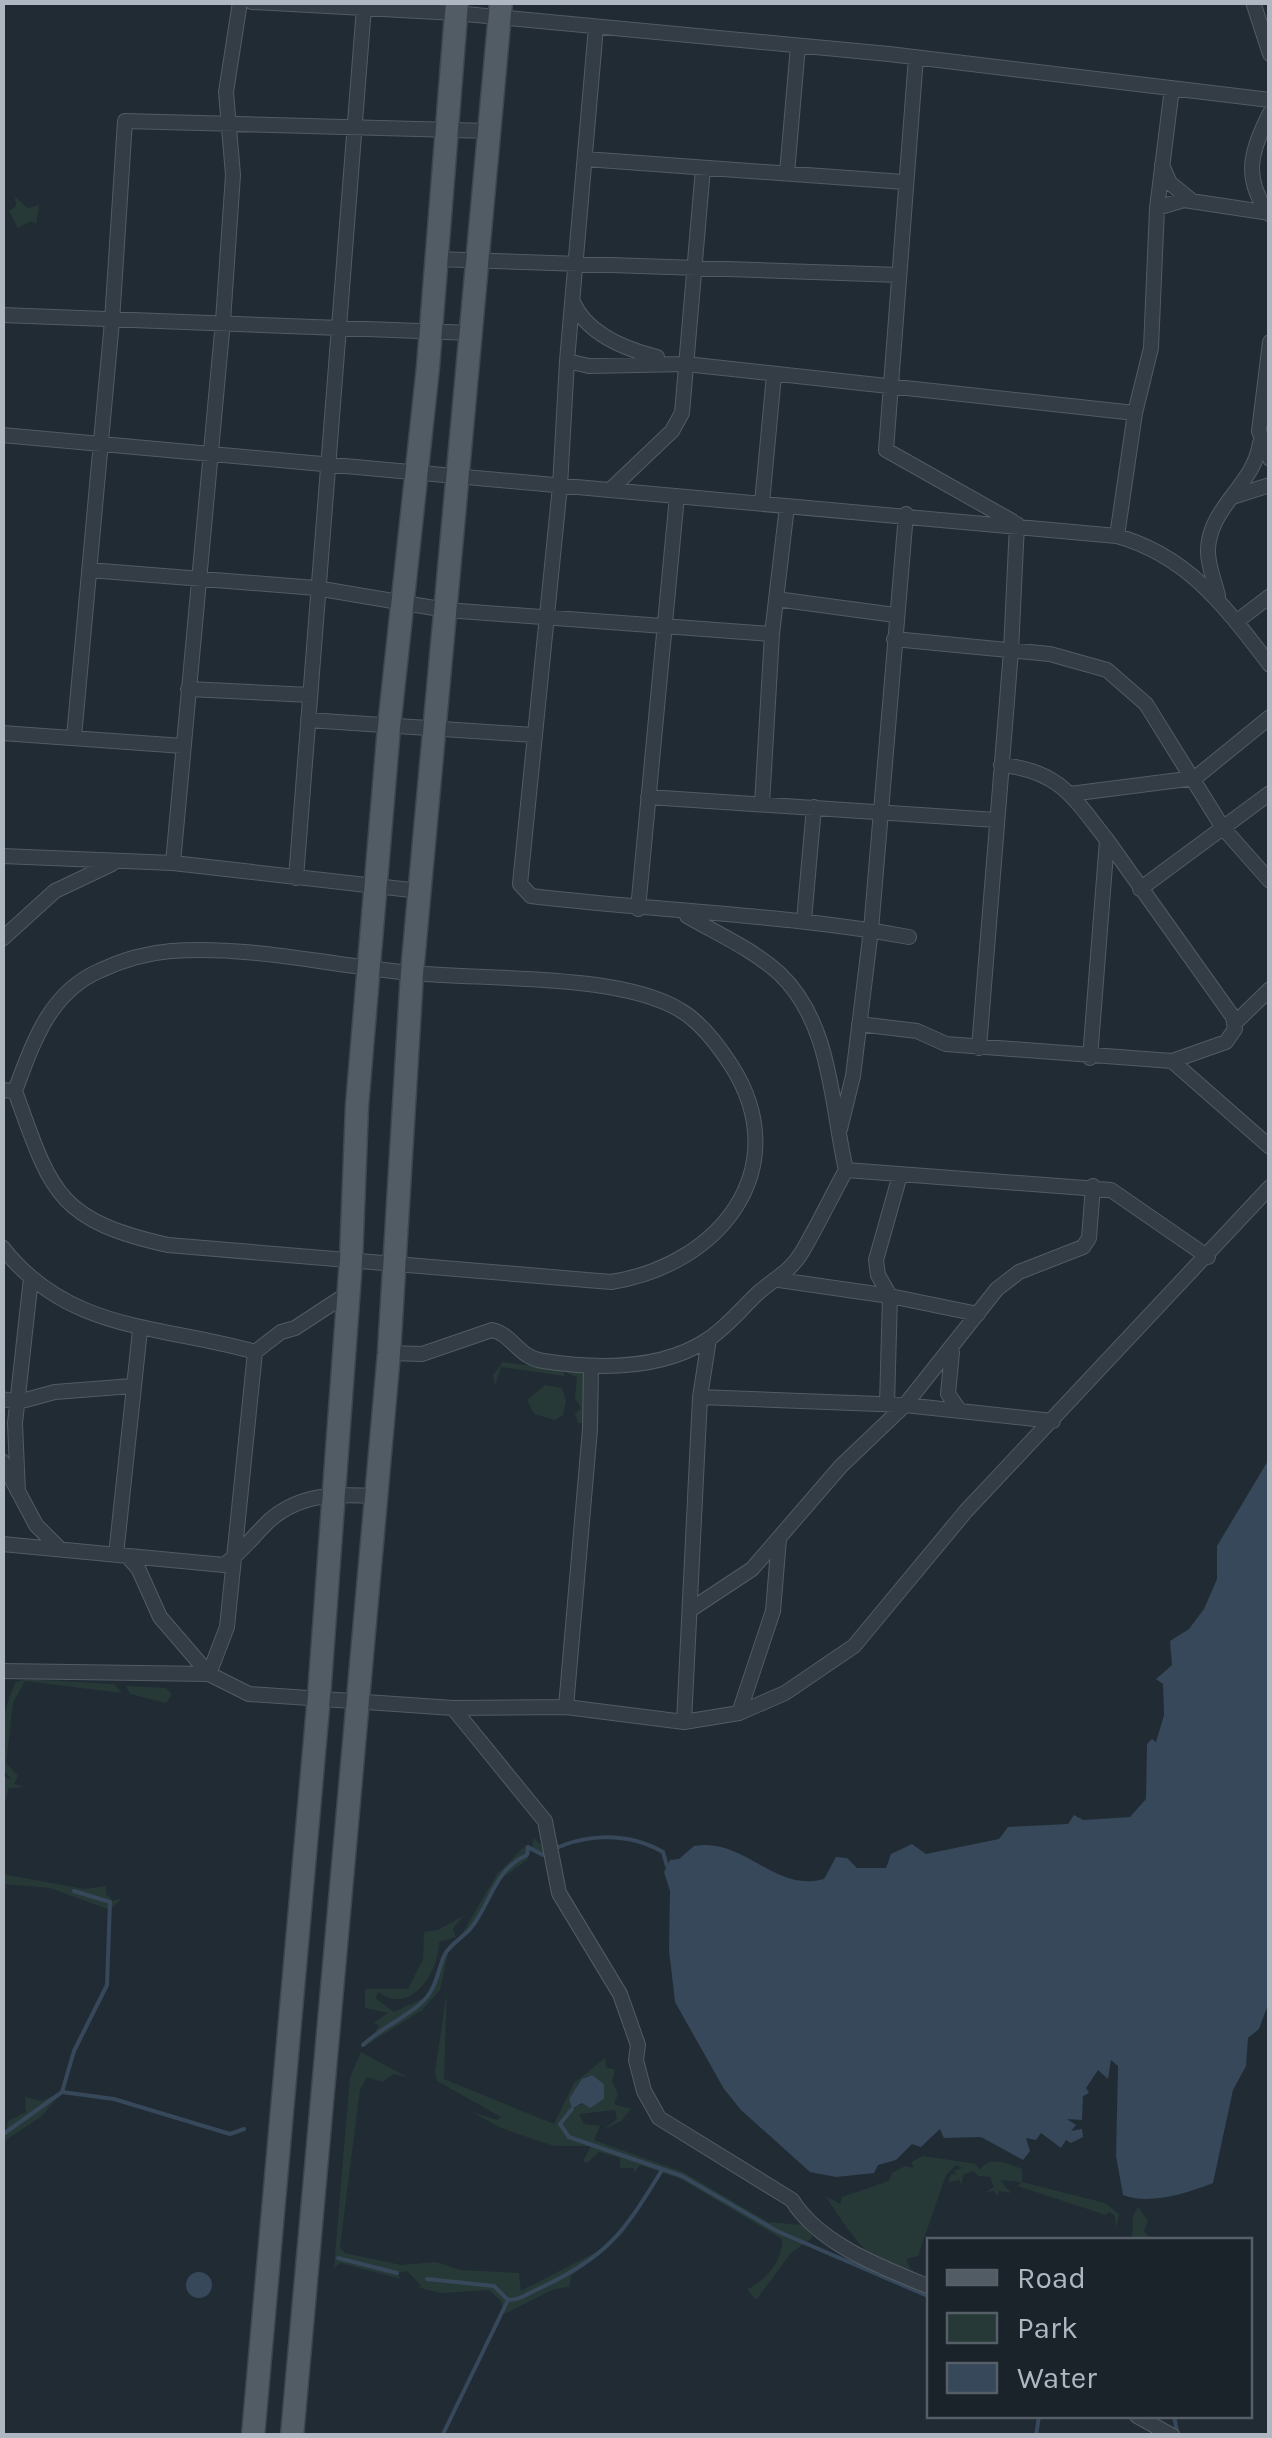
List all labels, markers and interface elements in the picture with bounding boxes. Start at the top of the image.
legend [927,2238,1252,2418]
text: Road [1017,2260,1086,2296]
text: Park [1017,2310,1078,2346]
text: Water [1017,2360,1097,2396]

